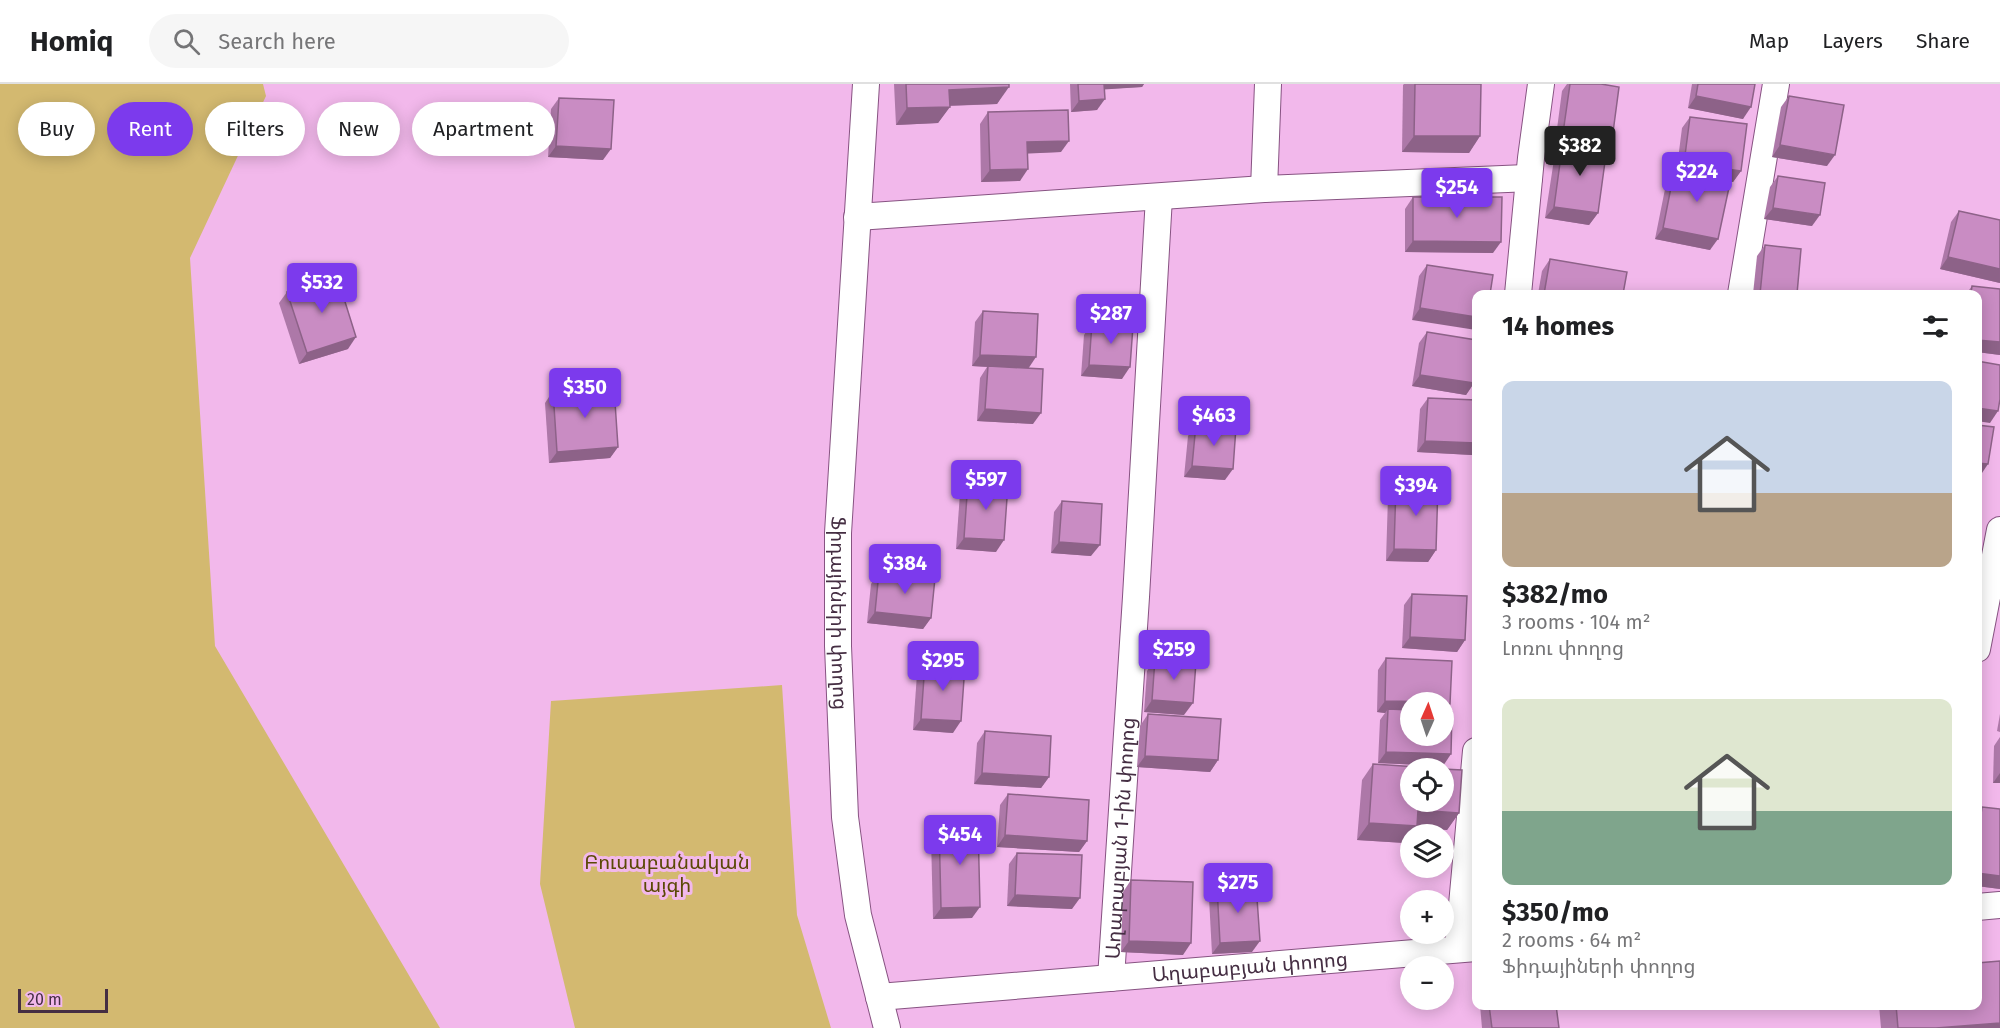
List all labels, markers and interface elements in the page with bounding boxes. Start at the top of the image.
search box [149,14,569,68]
text: Homiq [30,25,113,58]
icon: search [170,25,203,58]
text: Search here [218,28,336,55]
text: Map [1749,28,1789,54]
text: Layers [1822,28,1883,54]
text: Share [1916,28,1970,54]
chip: Buy [18,102,95,156]
chip: Rent [107,102,193,156]
chip: Filters [205,102,305,156]
chip: New [317,102,400,156]
chip: Apartment [412,102,555,156]
pin: $382 [1544,126,1616,177]
text: $382 [1558,133,1602,157]
pin: $224 [1661,152,1733,203]
text: $224 [1676,159,1718,183]
pin: $254 [1421,168,1493,219]
text: $254 [1435,175,1479,199]
pin: $532 [286,263,358,314]
text: $532 [301,270,343,294]
pin: $287 [1075,294,1147,345]
text: $287 [1090,301,1132,325]
icon: filters [1919,310,1952,343]
text: 14 homes [1502,311,1614,342]
pin: $350 [549,368,621,419]
text: $350 [563,375,607,399]
pin: $463 [1178,396,1250,447]
text: $463 [1192,403,1236,427]
icon: home [1673,420,1781,528]
pin: $597 [950,460,1022,511]
pin: $394 [1380,466,1452,517]
text: $597 [965,467,1007,491]
text: $394 [1394,473,1438,497]
street label: Ֆիդայիների փողոց [826,516,853,710]
pin: $384 [869,544,941,595]
text: $384 [883,551,927,575]
text: $382/mo [1502,579,1608,610]
text: 3 rooms · 104 m² [1502,610,1650,634]
pin: $259 [1138,630,1210,681]
text: Լոռու փողոց [1502,636,1624,660]
text: $259 [1153,637,1195,661]
pin: $295 [907,641,979,692]
text: $295 [922,648,964,672]
north arrow [1400,692,1454,746]
map controls [1400,692,1454,1010]
street label: Աղաբաբյան 1-ին փողոց [1100,717,1140,960]
icon: home [1673,738,1781,846]
button: locate [1400,758,1454,812]
pin: $454 [924,815,996,866]
text: $454 [938,822,982,846]
button: layers [1400,824,1454,878]
park label: Բուսաբանական այգի [584,850,750,897]
pin: $275 [1202,863,1274,914]
text: $275 [1218,870,1258,894]
button: + [1400,890,1454,944]
text: $350/mo [1502,897,1609,928]
text: 2 rooms · 64 m² [1502,928,1641,952]
street label: Աղաբաբյան փողոց [1151,947,1349,987]
text: Ֆիդայիների փողոց [1502,954,1695,978]
button: − [1400,956,1454,1010]
scale bar [18,986,108,1014]
text: 20 m [27,990,62,1009]

